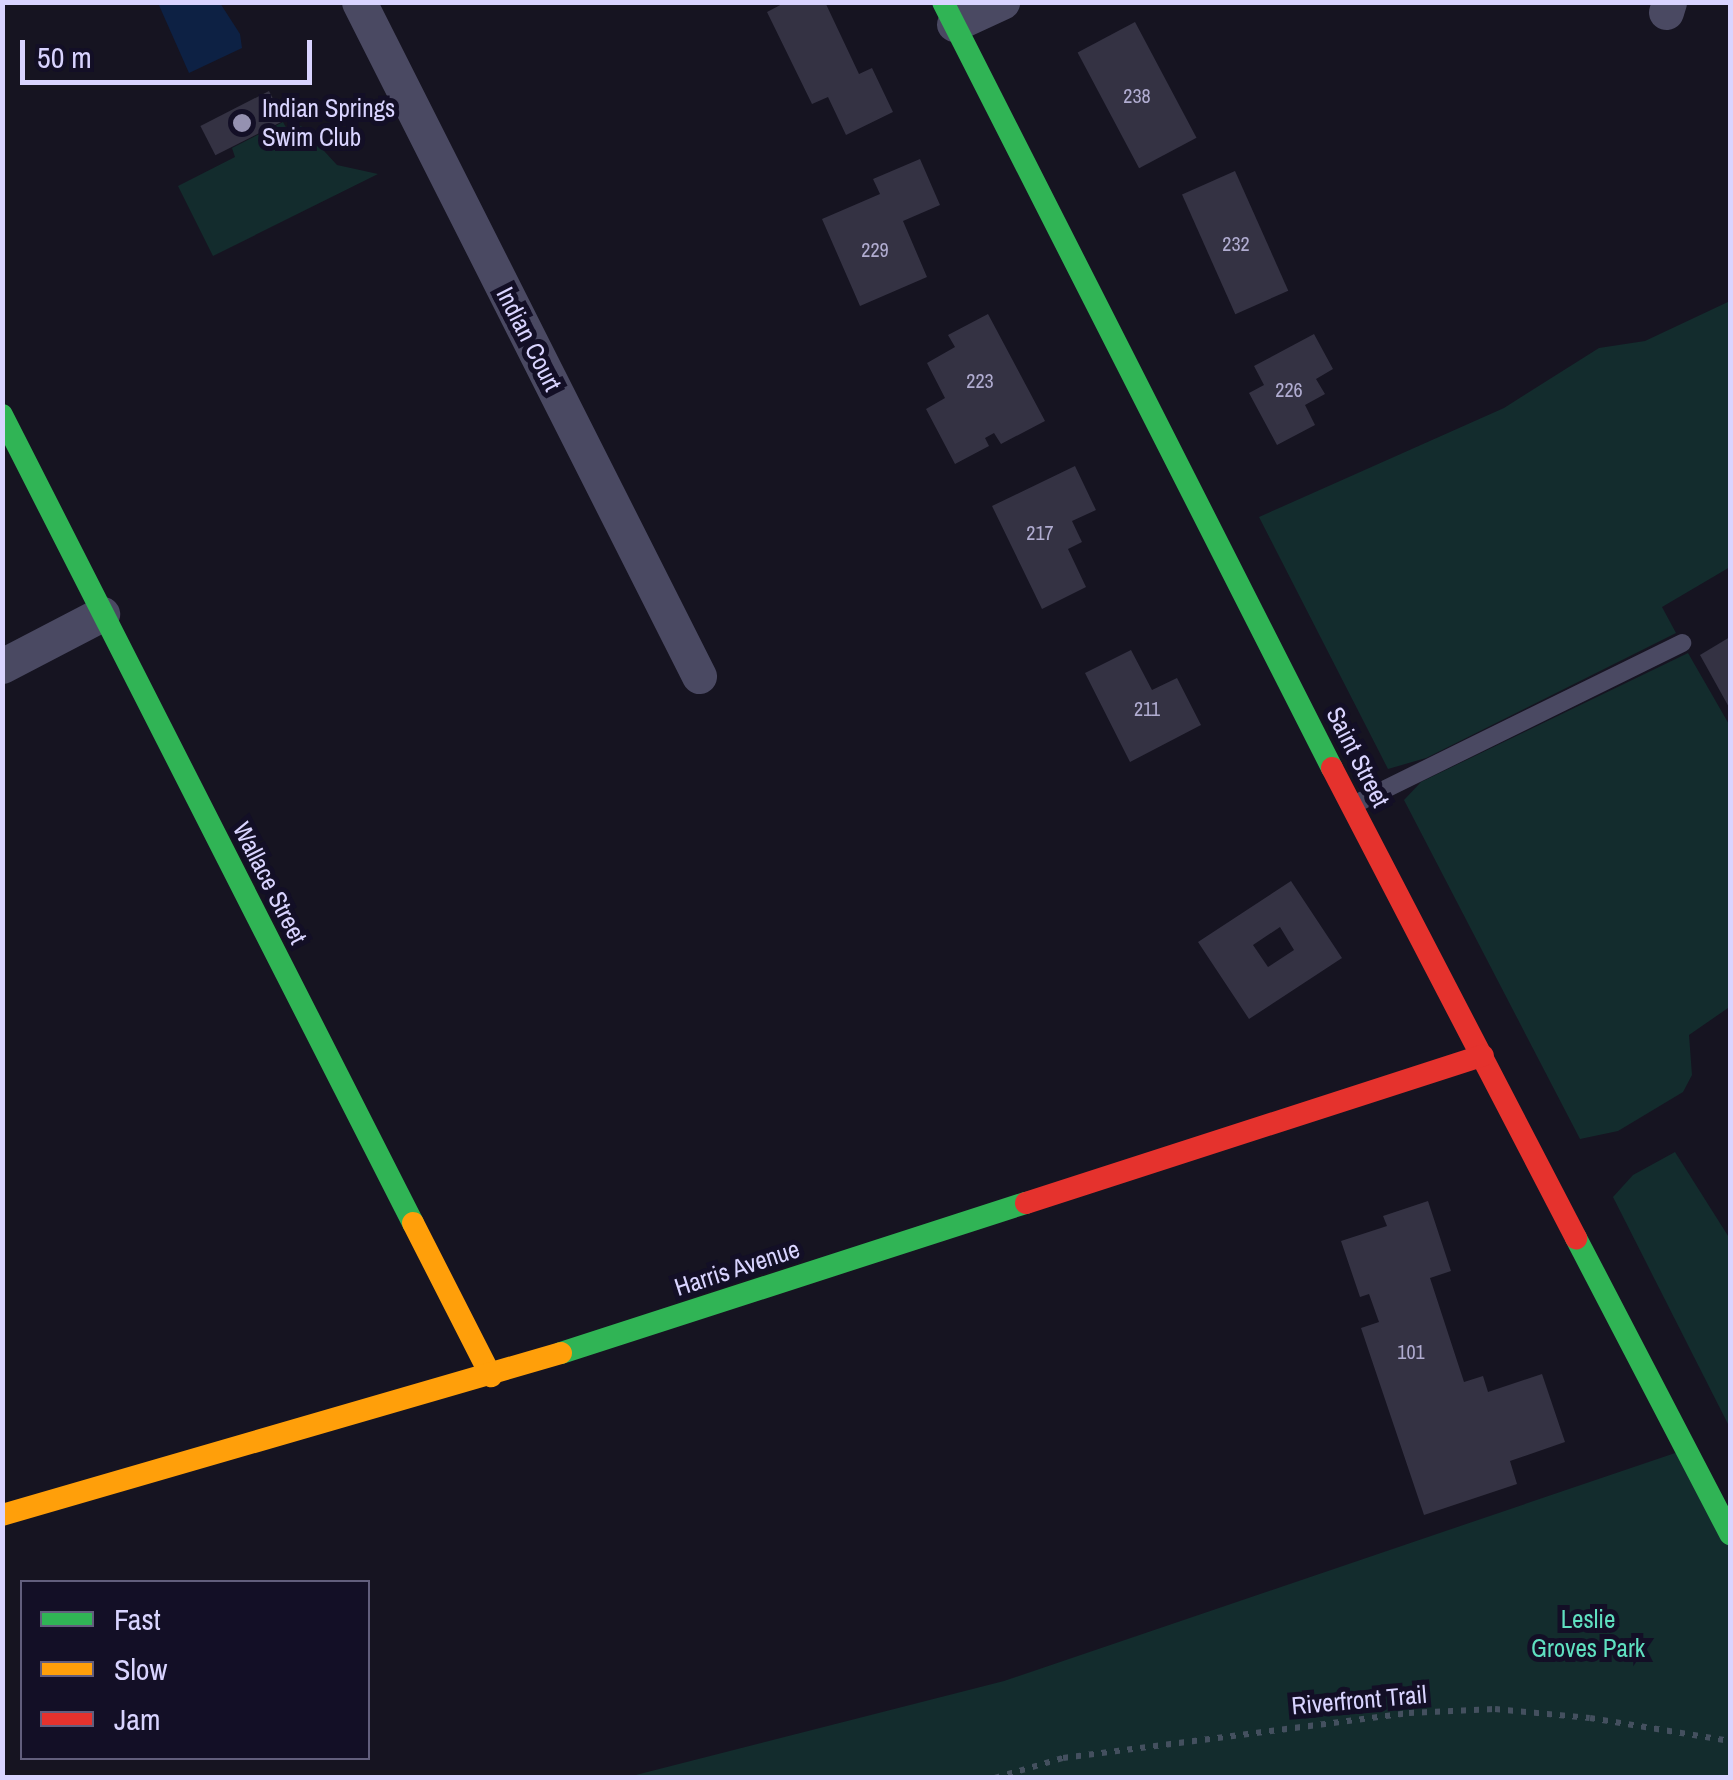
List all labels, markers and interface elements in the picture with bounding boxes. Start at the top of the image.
scale bar [25,20,318,82]
text: 50 m [37,37,92,77]
house number: 238 [1123,83,1151,107]
place label: Indian Springs Swim Club [262,94,395,153]
marker: Indian Springs Swim Club [231,112,253,134]
house number: 232 [1222,231,1250,255]
house number: 229 [861,237,889,261]
street label: Indian Court [490,282,568,396]
house number: 223 [966,368,994,392]
house number: 226 [1275,377,1303,401]
house number: 217 [1026,520,1054,544]
house number: 211 [1134,696,1160,720]
street label: Saint Street [1320,702,1396,812]
street label: Wallace Street [227,817,313,949]
street label: Harris Avenue [670,1234,804,1302]
house number: 101 [1397,1339,1425,1363]
legend [20,1580,370,1760]
text: Fast [114,1599,161,1639]
park label: Leslie Groves Park [1531,1605,1645,1664]
text: Slow [114,1649,167,1689]
street label: Riverfront Trail [1290,1679,1428,1721]
text: Jam [114,1699,160,1739]

